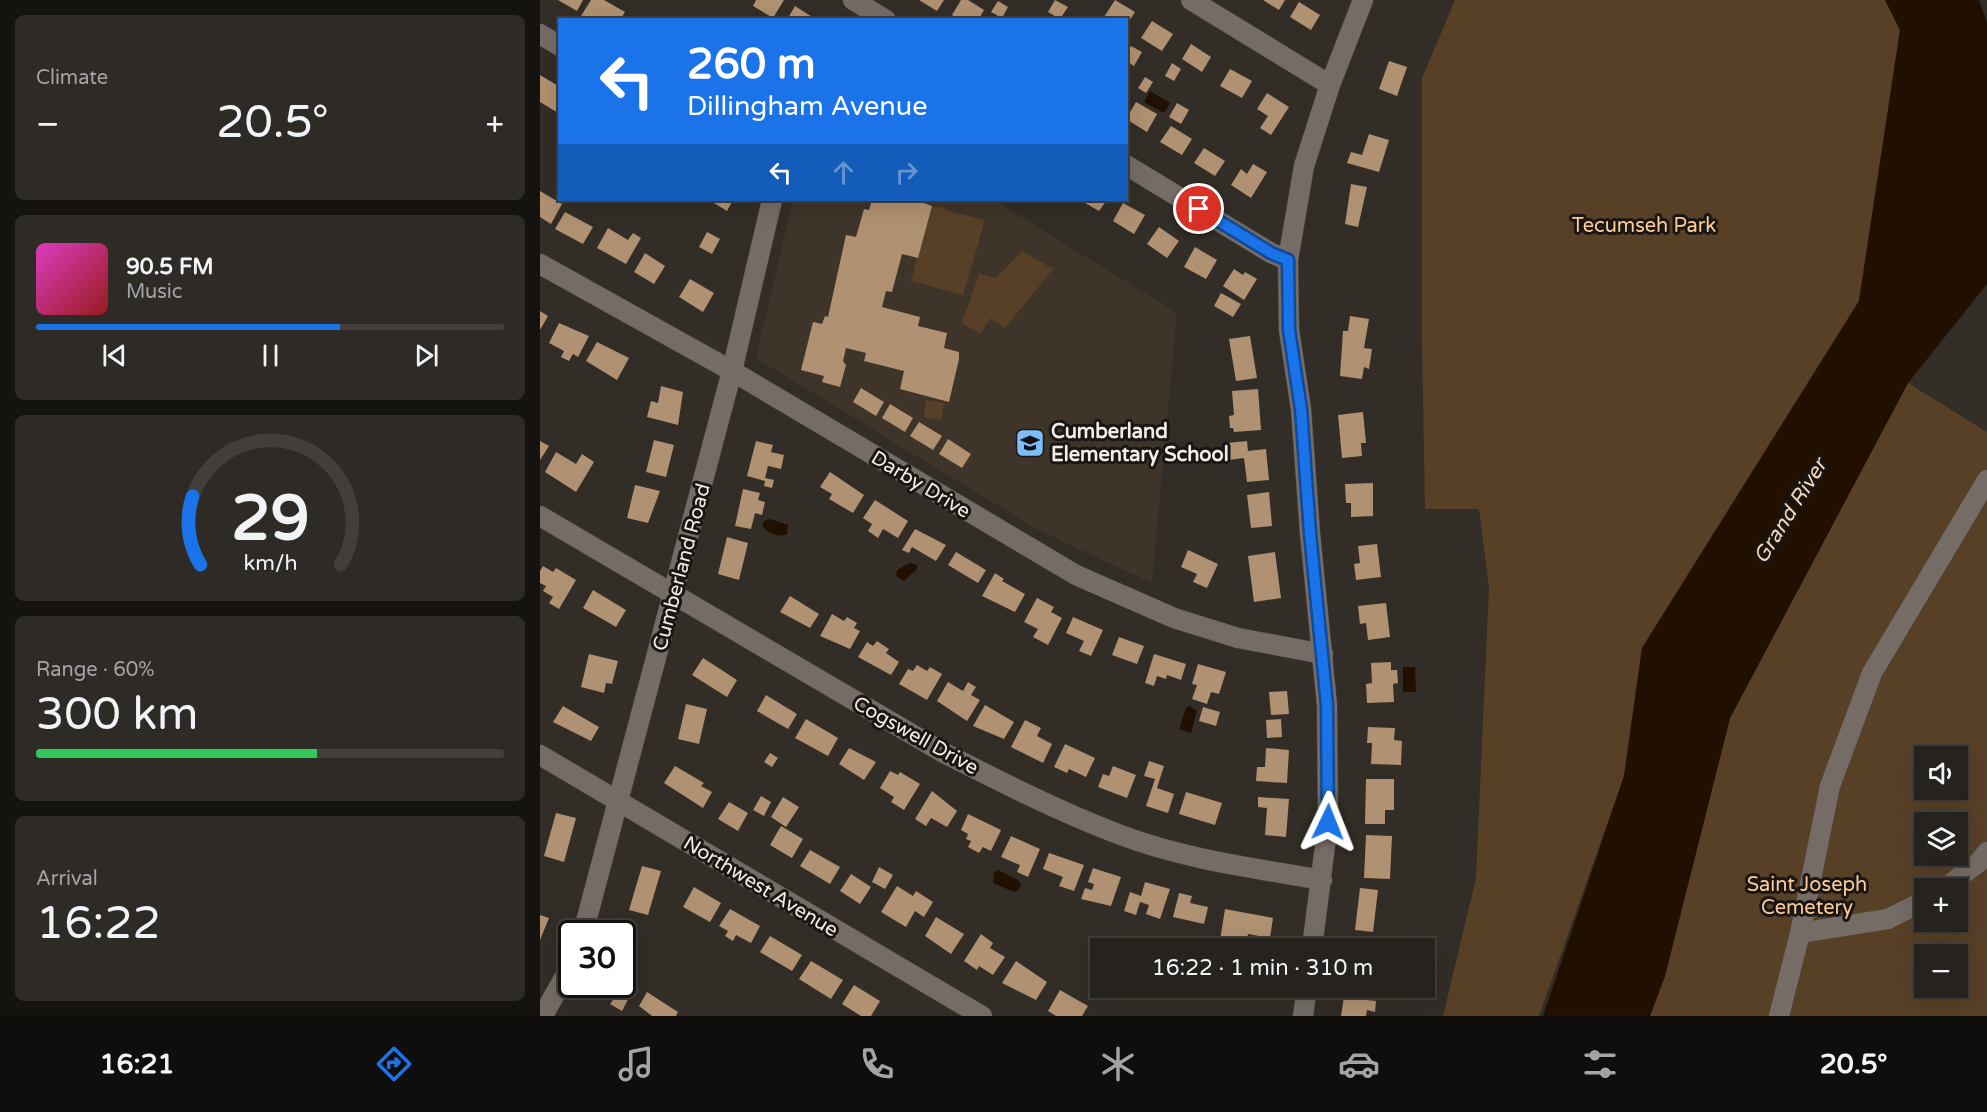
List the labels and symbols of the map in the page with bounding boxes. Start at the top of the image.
pin [1173,183,1224,234]
park label: Tecumseh Park [1572,214,1716,238]
place label: Cumberland Elementary School [1051,420,1229,467]
school or university icon: Cumberland Elementary School [1014,427,1046,459]
street label: Darby Drive [867,446,974,524]
water label: Grand River [1748,452,1834,568]
street label: Cumberland Road [648,481,716,654]
street label: Cogswell Drive [849,692,982,780]
position arrow [1296,790,1360,854]
street label: Northwest Avenue [679,831,842,943]
park label: Saint Joseph Cemetery [1747,873,1867,920]
speed limit sign: 30 [558,920,636,998]

